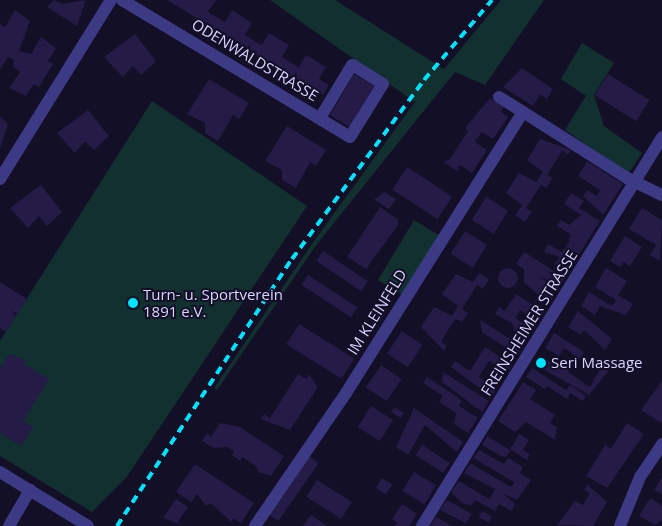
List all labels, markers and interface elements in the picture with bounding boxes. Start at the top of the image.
street label: ODENWALDSTRASSE [189,15,321,105]
street label: FREINSHEIMER STRASSE [477,247,581,399]
street label: IM KLEINFELD [344,266,410,358]
place label: Turn- u. Sportverein 1891 e.V. [143,285,283,320]
marker: Turn- u. Sportverein 1891 e.V. [127,297,139,309]
place label: Seri Massage [551,354,642,372]
marker: Seri Massage [535,357,547,369]

